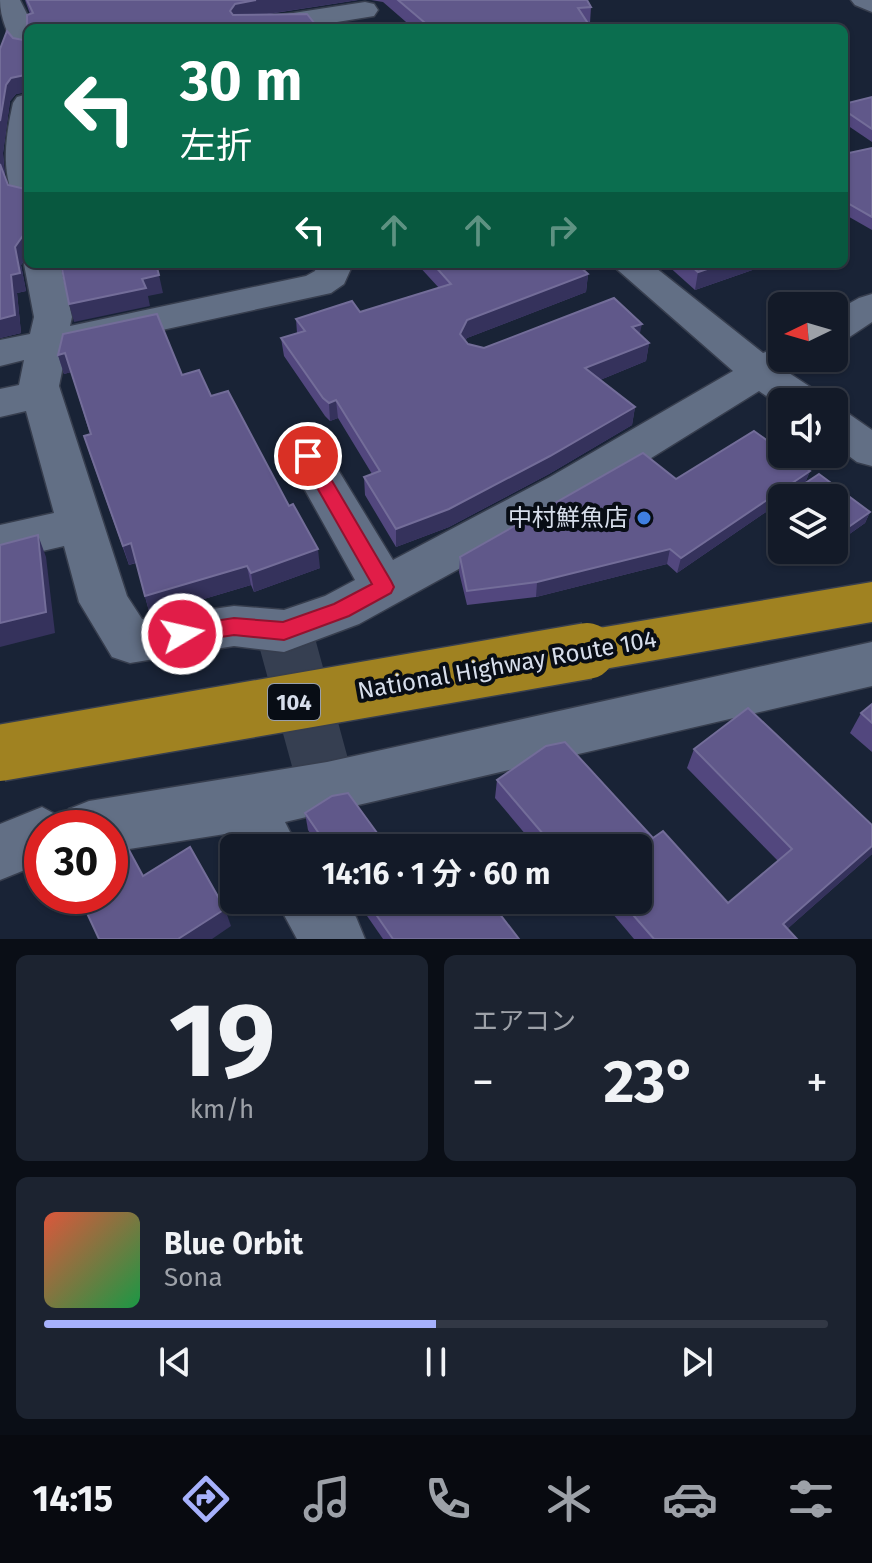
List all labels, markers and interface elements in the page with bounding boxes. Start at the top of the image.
text: 30 m [180,48,302,115]
icon: left [48,56,152,160]
text: 左折 [180,124,252,168]
icon: left [288,208,332,252]
icon: ahead [372,208,416,252]
icon: ahead [456,208,500,252]
icon: right [540,208,584,252]
north arrow [768,292,848,372]
map controls [768,292,848,564]
button: sound [768,388,848,468]
pin [274,422,342,490]
icon: arrive [286,434,330,478]
button: layers [768,484,848,564]
place label: 中村鮮魚店 [508,504,628,532]
marker: 中村鮮魚店 [635,509,653,527]
position arrow [140,592,224,676]
street label: National Highway Route 104 [355,625,659,705]
road number: 104 [268,684,320,720]
speed limit sign: 30 [24,810,128,914]
text: 14:16 · 1 分 · 60 m [322,856,550,892]
text: 19 [169,979,275,1104]
text: エアコン [472,1006,576,1037]
text: 23° [603,1046,697,1118]
text: − [472,1056,494,1109]
text: + [806,1056,828,1109]
text: km/h [190,1094,254,1125]
text: Blue Orbit [164,1226,303,1262]
text: Sona [164,1262,223,1293]
icon: previous [153,1340,197,1384]
icon: pause [414,1340,458,1384]
icon: next [675,1340,719,1384]
icon: directions [178,1471,234,1527]
icon: music [299,1471,355,1527]
icon: phone [420,1471,476,1527]
icon: climate [541,1471,597,1527]
icon: car [662,1471,718,1527]
icon: filters [783,1471,839,1527]
text: 14:15 [33,1477,113,1521]

